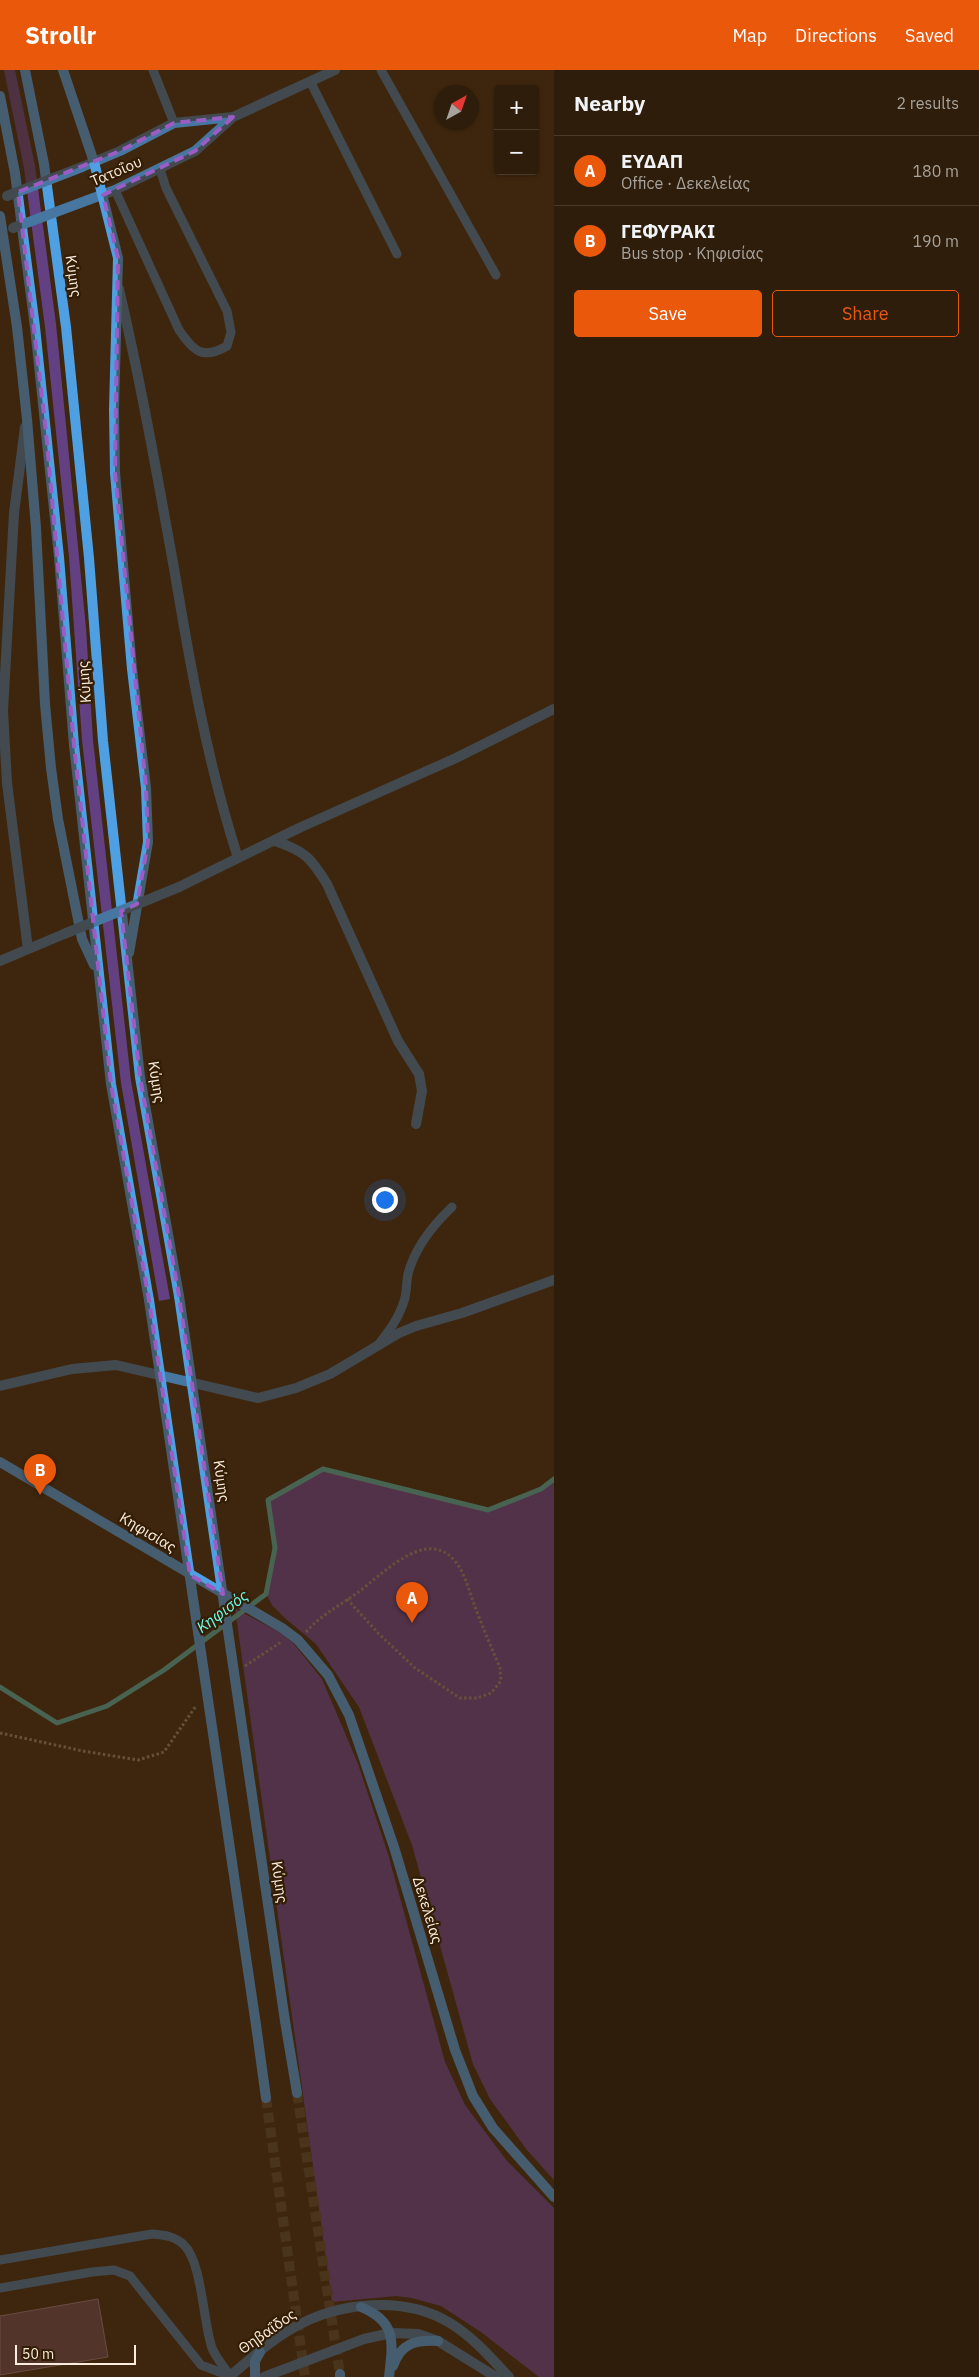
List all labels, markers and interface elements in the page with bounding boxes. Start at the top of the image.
text: Strollr [25,19,96,51]
text: Map [732,24,767,47]
text: Directions [795,24,877,47]
text: Saved [905,24,954,47]
north arrow [434,85,479,130]
map controls [494,85,539,175]
button: + [494,85,539,130]
text: Nearby [574,89,645,117]
text: 2 results [896,93,959,113]
button: − [494,130,539,175]
text: ΕΥΔΑΠ [621,149,683,173]
street label: Τατοΐου [87,152,145,190]
text: A [585,161,595,181]
text: 180 m [912,161,959,181]
text: Office · Δεκελείας [621,173,750,193]
text: ΓΕΦΥΡΑΚΙ [621,219,715,243]
text: B [585,231,595,251]
text: 190 m [912,231,959,251]
text: Bus stop · Κηφισίας [621,243,763,263]
street label: Κύμης [62,254,86,298]
button: Save [574,290,762,337]
button: Share [772,290,959,337]
street label: Κύμης [73,660,95,704]
street label: Κύμης [144,1060,170,1104]
your location [372,1187,398,1213]
pin: B [24,1454,56,1495]
street label: Κύμης [210,1459,234,1503]
street label: Κηφισίας [116,1508,180,1556]
pin: A [396,1582,428,1623]
water label: Κηφισός [192,1585,252,1637]
street label: Κύμης [268,1860,292,1904]
street label: Δεκελείας [409,1874,447,1946]
street label: Θηβαΐδος [234,2304,300,2358]
scale bar [15,2342,136,2365]
text: 50 m [22,2345,54,2363]

